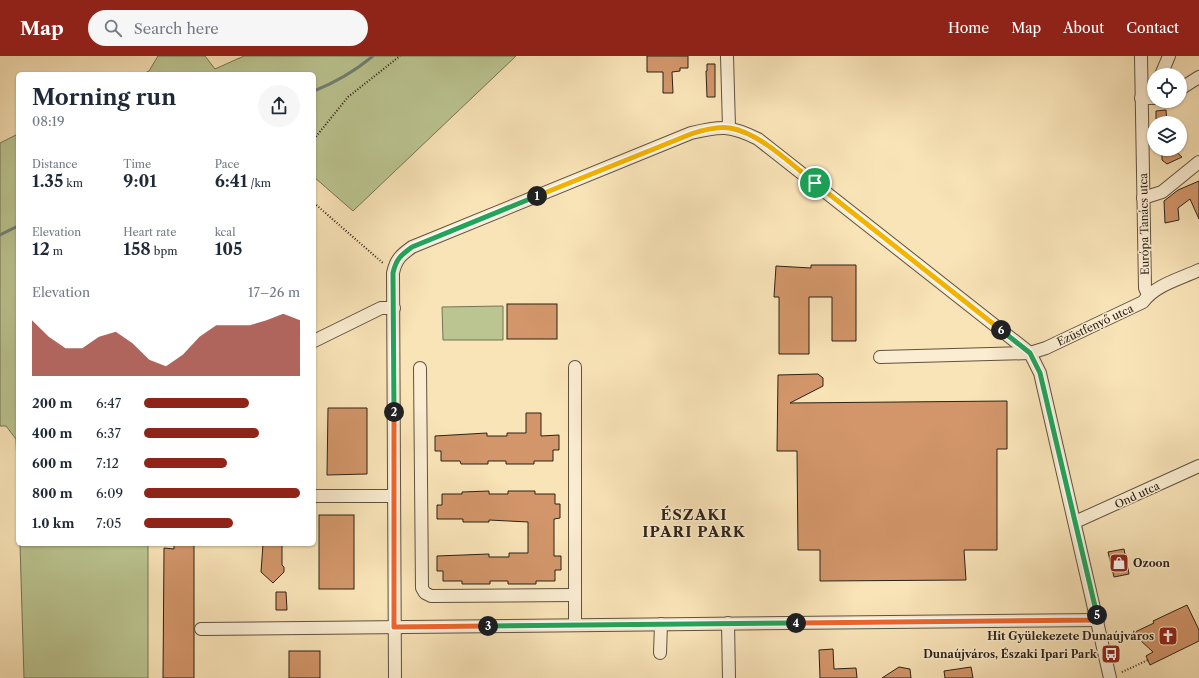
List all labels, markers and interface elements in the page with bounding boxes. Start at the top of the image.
search box [88,10,368,46]
text: Map [20,17,64,40]
icon: search [102,17,124,39]
text: Search here [134,19,219,38]
text: Home [948,19,989,37]
text: Map [1011,19,1041,37]
text: About [1063,19,1104,37]
text: Contact [1126,19,1179,37]
map controls [1147,68,1187,156]
button: locate [1147,68,1187,108]
text: Morning run [32,84,176,111]
button: share [258,85,300,127]
text: 08:19 [32,113,65,129]
button: layers [1147,116,1187,156]
text: Distance [32,157,78,171]
text: Time [123,157,151,171]
text: Pace [215,157,240,171]
pin [798,166,832,200]
text: 1.35 [32,171,63,191]
text: 9:01 [123,171,157,191]
text: 6:41 [215,171,248,191]
icon: arrive [804,172,826,194]
street label: Európa Tanács utca [1136,173,1152,275]
text: km [63,176,83,190]
text: /km [248,176,271,190]
pin: 1 [527,186,547,206]
text: 1 [535,189,539,203]
text: Elevation [32,225,81,239]
text: Heart rate [123,225,176,239]
text: kcal [215,225,235,239]
text: 12 [32,239,50,259]
text: 158 [123,239,151,259]
text: 105 [215,239,242,259]
text: m [50,244,63,258]
text: bpm [151,244,177,258]
text: Elevation [32,284,90,300]
text: 17–26 m [248,284,300,300]
street label: Ezüstfenyő utca [1055,301,1136,349]
pin: 6 [991,320,1011,340]
text: 6 [998,323,1004,337]
text: 200 m [32,395,72,411]
text: 6:47 [96,395,121,411]
pin: 2 [384,402,404,422]
text: 2 [391,405,397,419]
text: 400 m [32,425,72,441]
text: 6:37 [96,425,121,441]
text: 600 m [32,455,73,471]
text: 7:12 [96,455,119,471]
street label: Ond utca [1112,478,1162,511]
text: 800 m [32,485,73,501]
text: 6:09 [96,485,123,501]
district label: ÉSZAKI IPARI PARK [642,505,746,541]
text: 1.0 km [32,515,74,531]
text: 7:05 [96,515,121,531]
shop icon: Ozoon [1108,552,1130,574]
place label: Ozoon [1133,556,1171,570]
pin: 5 [1087,605,1107,625]
text: 5 [1094,608,1100,622]
pin: 4 [786,613,806,633]
pin: 3 [478,616,498,636]
text: 4 [793,616,799,630]
text: 3 [485,619,491,633]
church icon: Hit Gyülekezete Dunaújváros [1157,625,1179,647]
place label: Hit Gyülekezete Dunaújváros [987,629,1154,643]
bus stop icon: Dunaújváros, Északi Ipari Park [1100,643,1122,665]
place label: Dunaújváros, Északi Ipari Park [923,647,1098,661]

